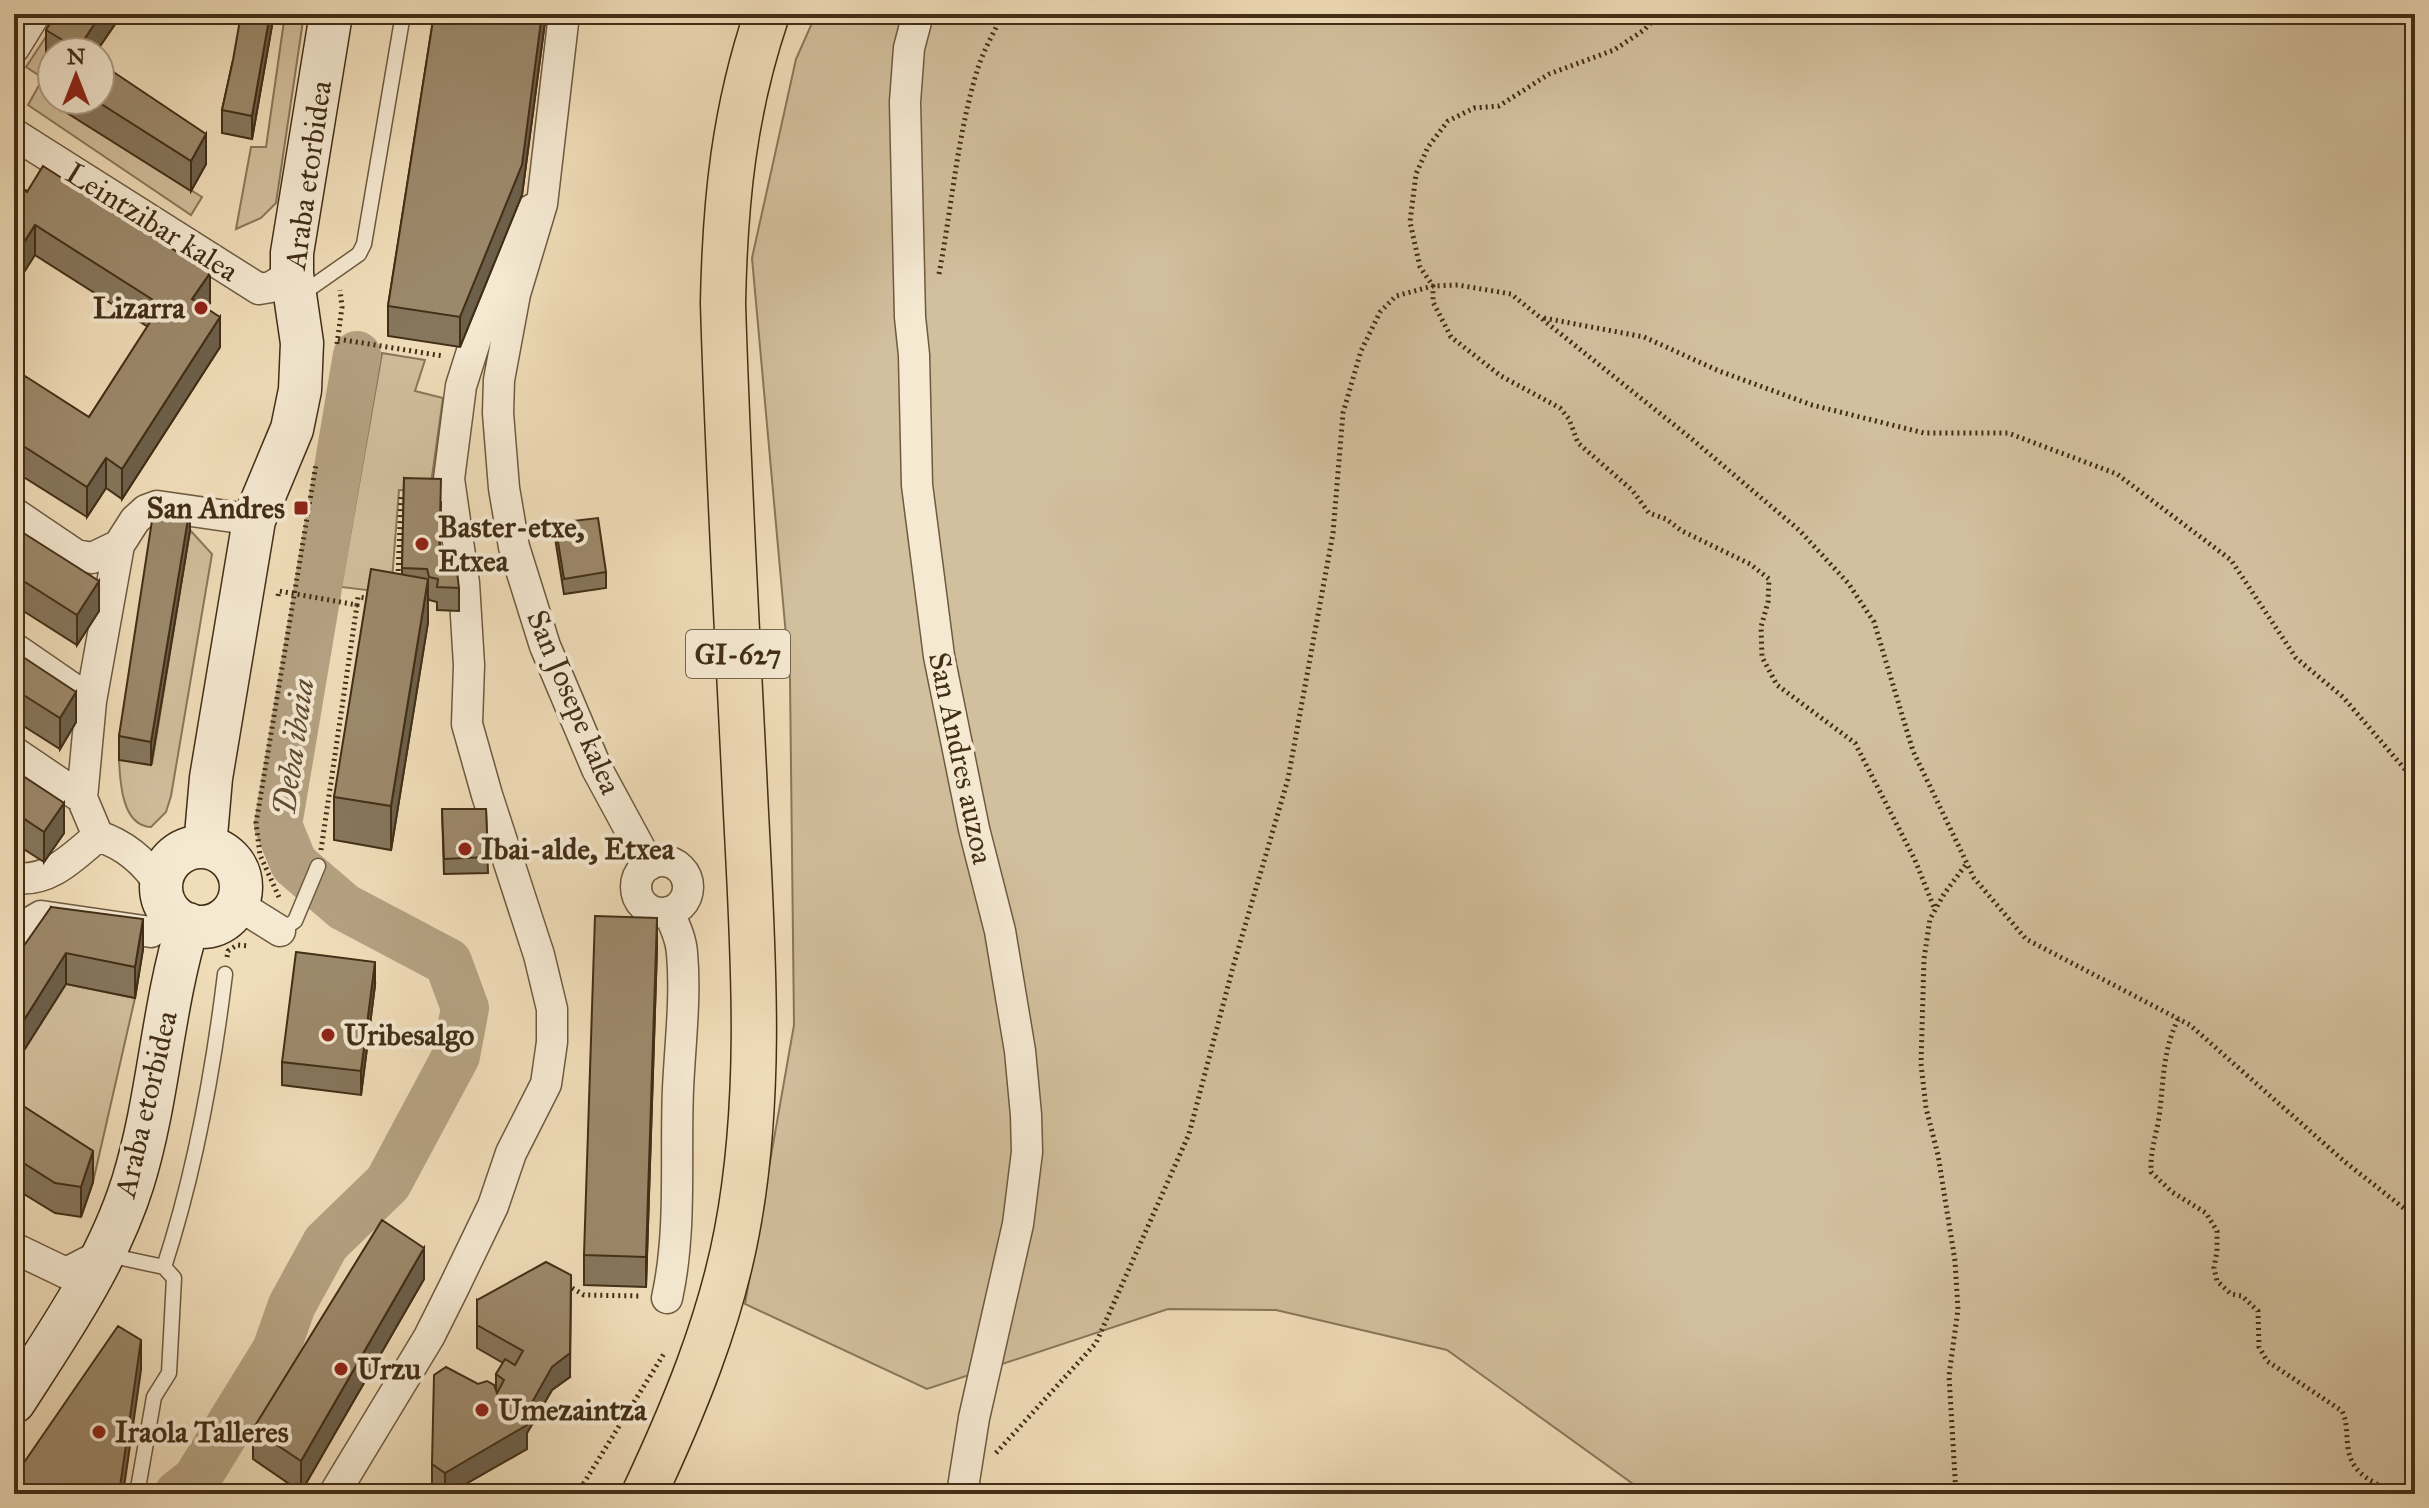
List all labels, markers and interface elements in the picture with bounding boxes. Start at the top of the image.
north arrow [36,36,116,116]
text: N [67,43,86,70]
street label: Araba etorbidea [277,78,339,274]
street label: Leintzibar kalea [59,155,245,289]
place label: Lizarra [93,290,186,326]
marker: Lizarra [192,299,210,317]
place label: San Andres [146,490,285,526]
marker: San Andres [292,499,310,517]
place label: Baster-etxe, Etxea [438,509,585,579]
marker: Baster-etxe, Etxea [413,535,431,553]
street label: San Josepe kalea [519,604,629,800]
road number: GI-627 [686,630,790,678]
street label: San Andres auzoa [921,649,1001,867]
water label: Deba ibaia [265,676,322,818]
place label: Ibai-alde, Etxea [481,831,676,867]
marker: Ibai-alde, Etxea [456,840,474,858]
street label: Araba etorbidea [107,1007,185,1203]
place label: Uribesalgo [344,1017,474,1053]
marker: Uribesalgo [319,1026,337,1044]
place label: Urzu [357,1351,421,1387]
marker: Urzu [332,1360,350,1378]
place label: Umezaintza [498,1392,648,1428]
marker: Umezaintza [473,1401,491,1419]
place label: Iraola Talleres [115,1414,289,1450]
marker: Iraola Talleres [90,1423,108,1441]

